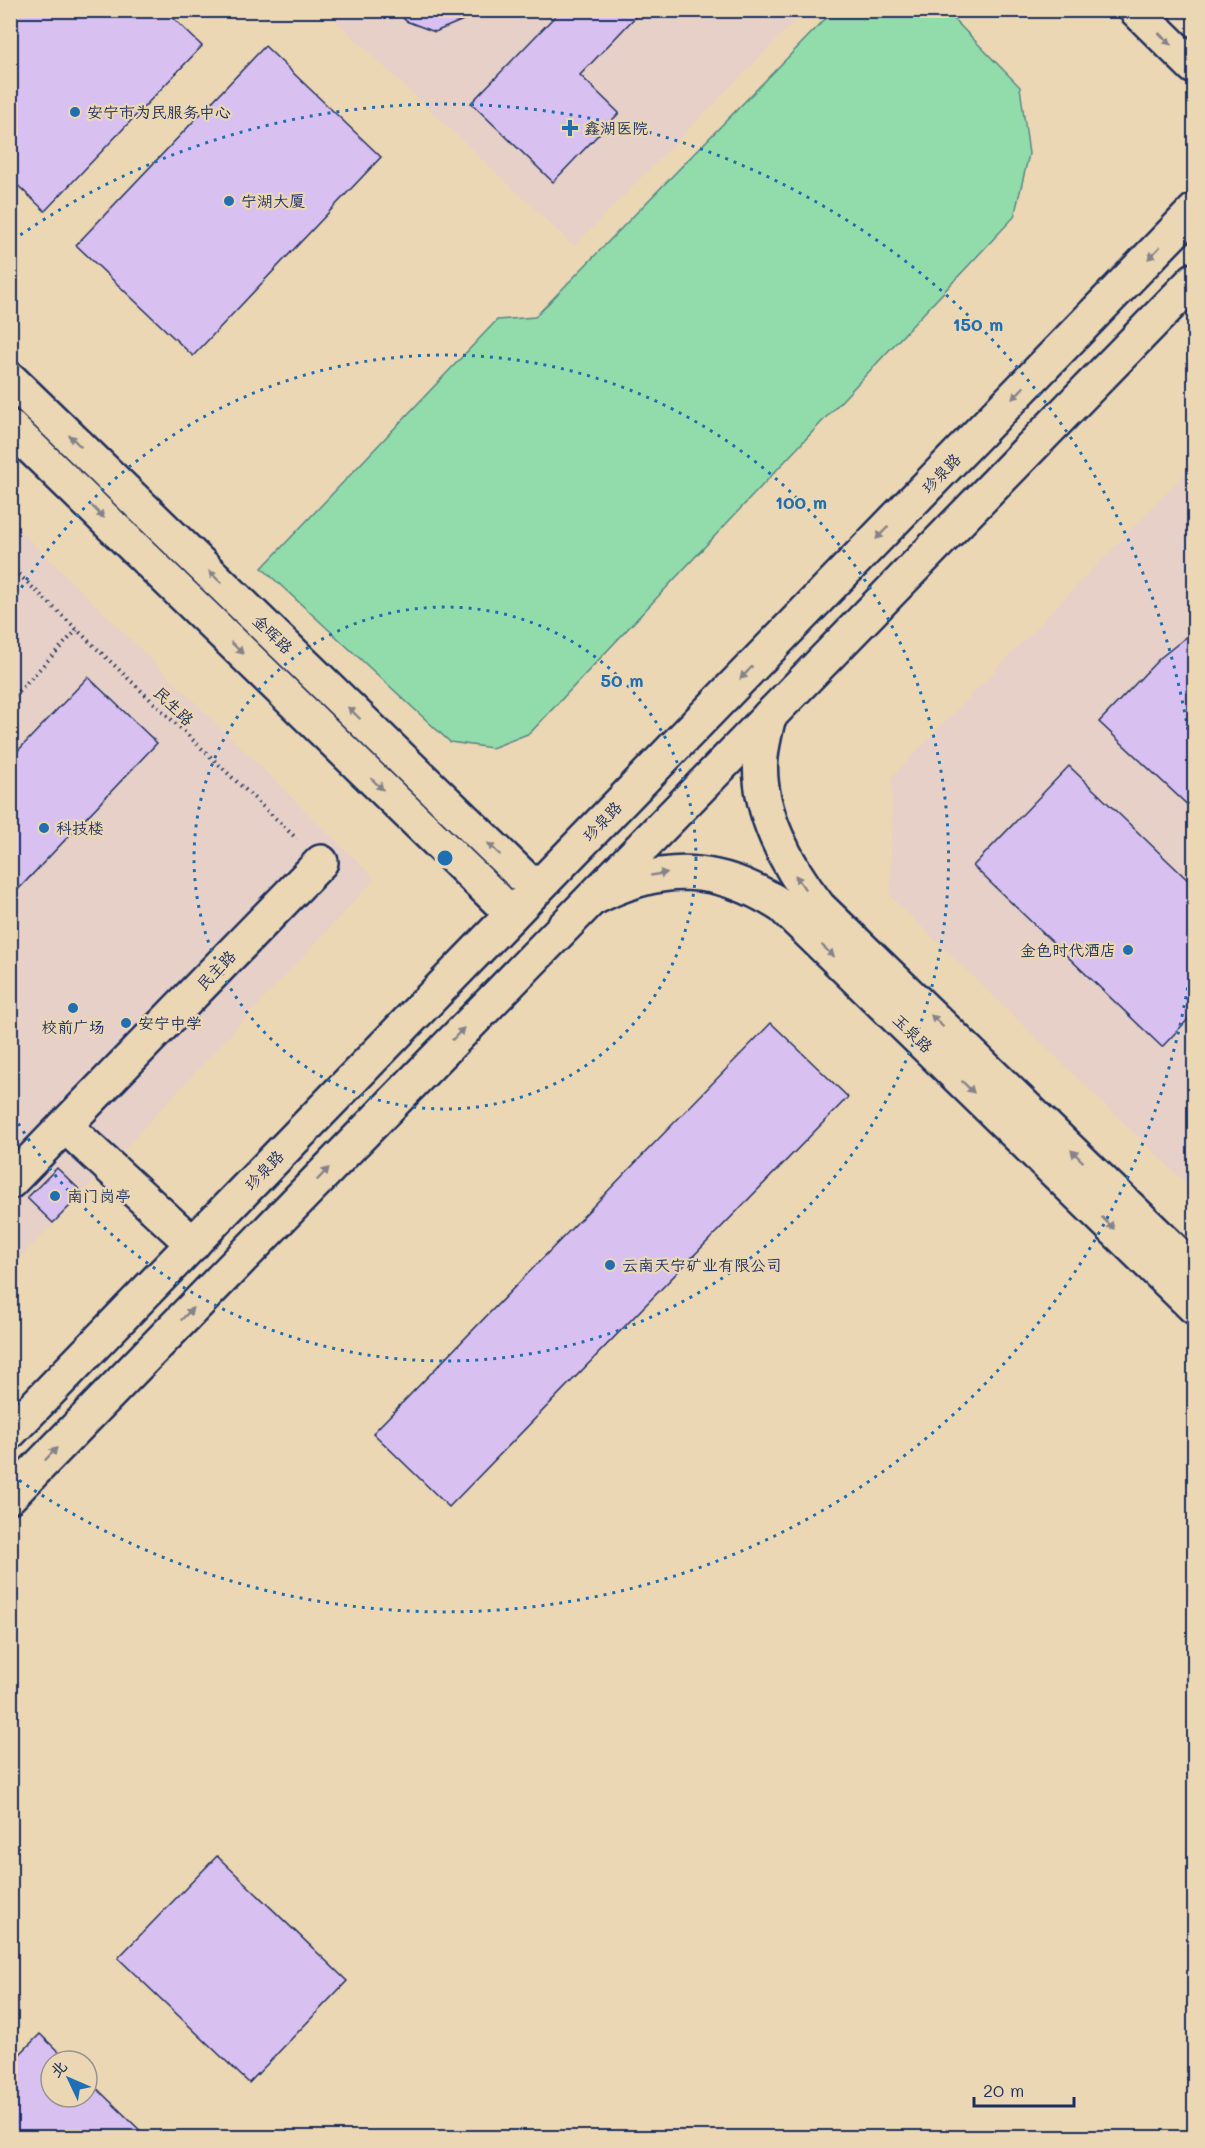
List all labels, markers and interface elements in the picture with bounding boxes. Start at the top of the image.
one-way arrow [1158,32,1173,46]
place label: 安宁市为民服务中心 [87,101,231,122]
marker: 安宁市为民服务中心 [68,105,82,119]
place label: 鑫湖医院 [584,117,648,138]
marker: 鑫湖医院 [561,119,579,137]
place label: 宁湖大厦 [241,190,305,211]
marker: 宁湖大厦 [222,194,236,208]
one-way arrow [1147,246,1161,260]
text: 150 m [953,312,1003,336]
one-way arrow [1011,386,1025,401]
one-way arrow [67,434,82,448]
street label: 珍泉路 [916,448,965,497]
text: 100 m [775,490,827,514]
one-way arrow [90,505,105,519]
one-way arrow [875,526,889,541]
one-way arrow [207,570,222,584]
street label: 金晖路 [249,609,298,658]
one-way arrow [230,641,245,655]
one-way arrow [740,666,754,680]
text: 50 m [601,668,643,692]
street label: 民生路 [150,681,199,730]
one-way arrow [348,706,362,720]
one-way arrow [370,777,385,791]
street label: 珍泉路 [577,796,626,845]
place label: 科技楼 [56,817,104,838]
marker: 科技楼 [37,821,51,835]
one-way arrow [488,842,502,856]
centre of rings [435,848,455,868]
one-way arrow [650,870,669,879]
one-way arrow [794,875,806,891]
place label: 金色时代酒店 [1020,939,1116,960]
marker: 金色时代酒店 [1121,943,1135,957]
one-way arrow [821,944,835,958]
street label: 民主路 [191,945,240,994]
marker: 校前广场 [66,1001,80,1015]
street label: 玉泉路 [889,1008,938,1057]
place label: 安宁中学 [138,1012,202,1033]
one-way arrow [931,1014,945,1028]
place label: 校前广场 [41,1016,105,1037]
marker: 安宁中学 [119,1016,133,1030]
one-way arrow [451,1027,465,1041]
one-way arrow [961,1080,976,1094]
street label: 珍泉路 [239,1145,288,1194]
one-way arrow [1071,1150,1085,1164]
one-way arrow [315,1167,329,1181]
place label: 南门岗亭 [67,1185,131,1206]
marker: 南门岗亭 [48,1189,62,1203]
one-way arrow [1100,1216,1115,1229]
place label: 云南天宁矿业有限公司 [622,1254,782,1275]
marker: 云南天宁矿业有限公司 [603,1258,617,1272]
one-way arrow [180,1306,194,1321]
one-way arrow [44,1446,58,1461]
north arrow [39,2049,99,2109]
text: 北 [45,2055,71,2081]
scale bar [974,2070,1074,2108]
text: 20 m [983,2078,1024,2102]

